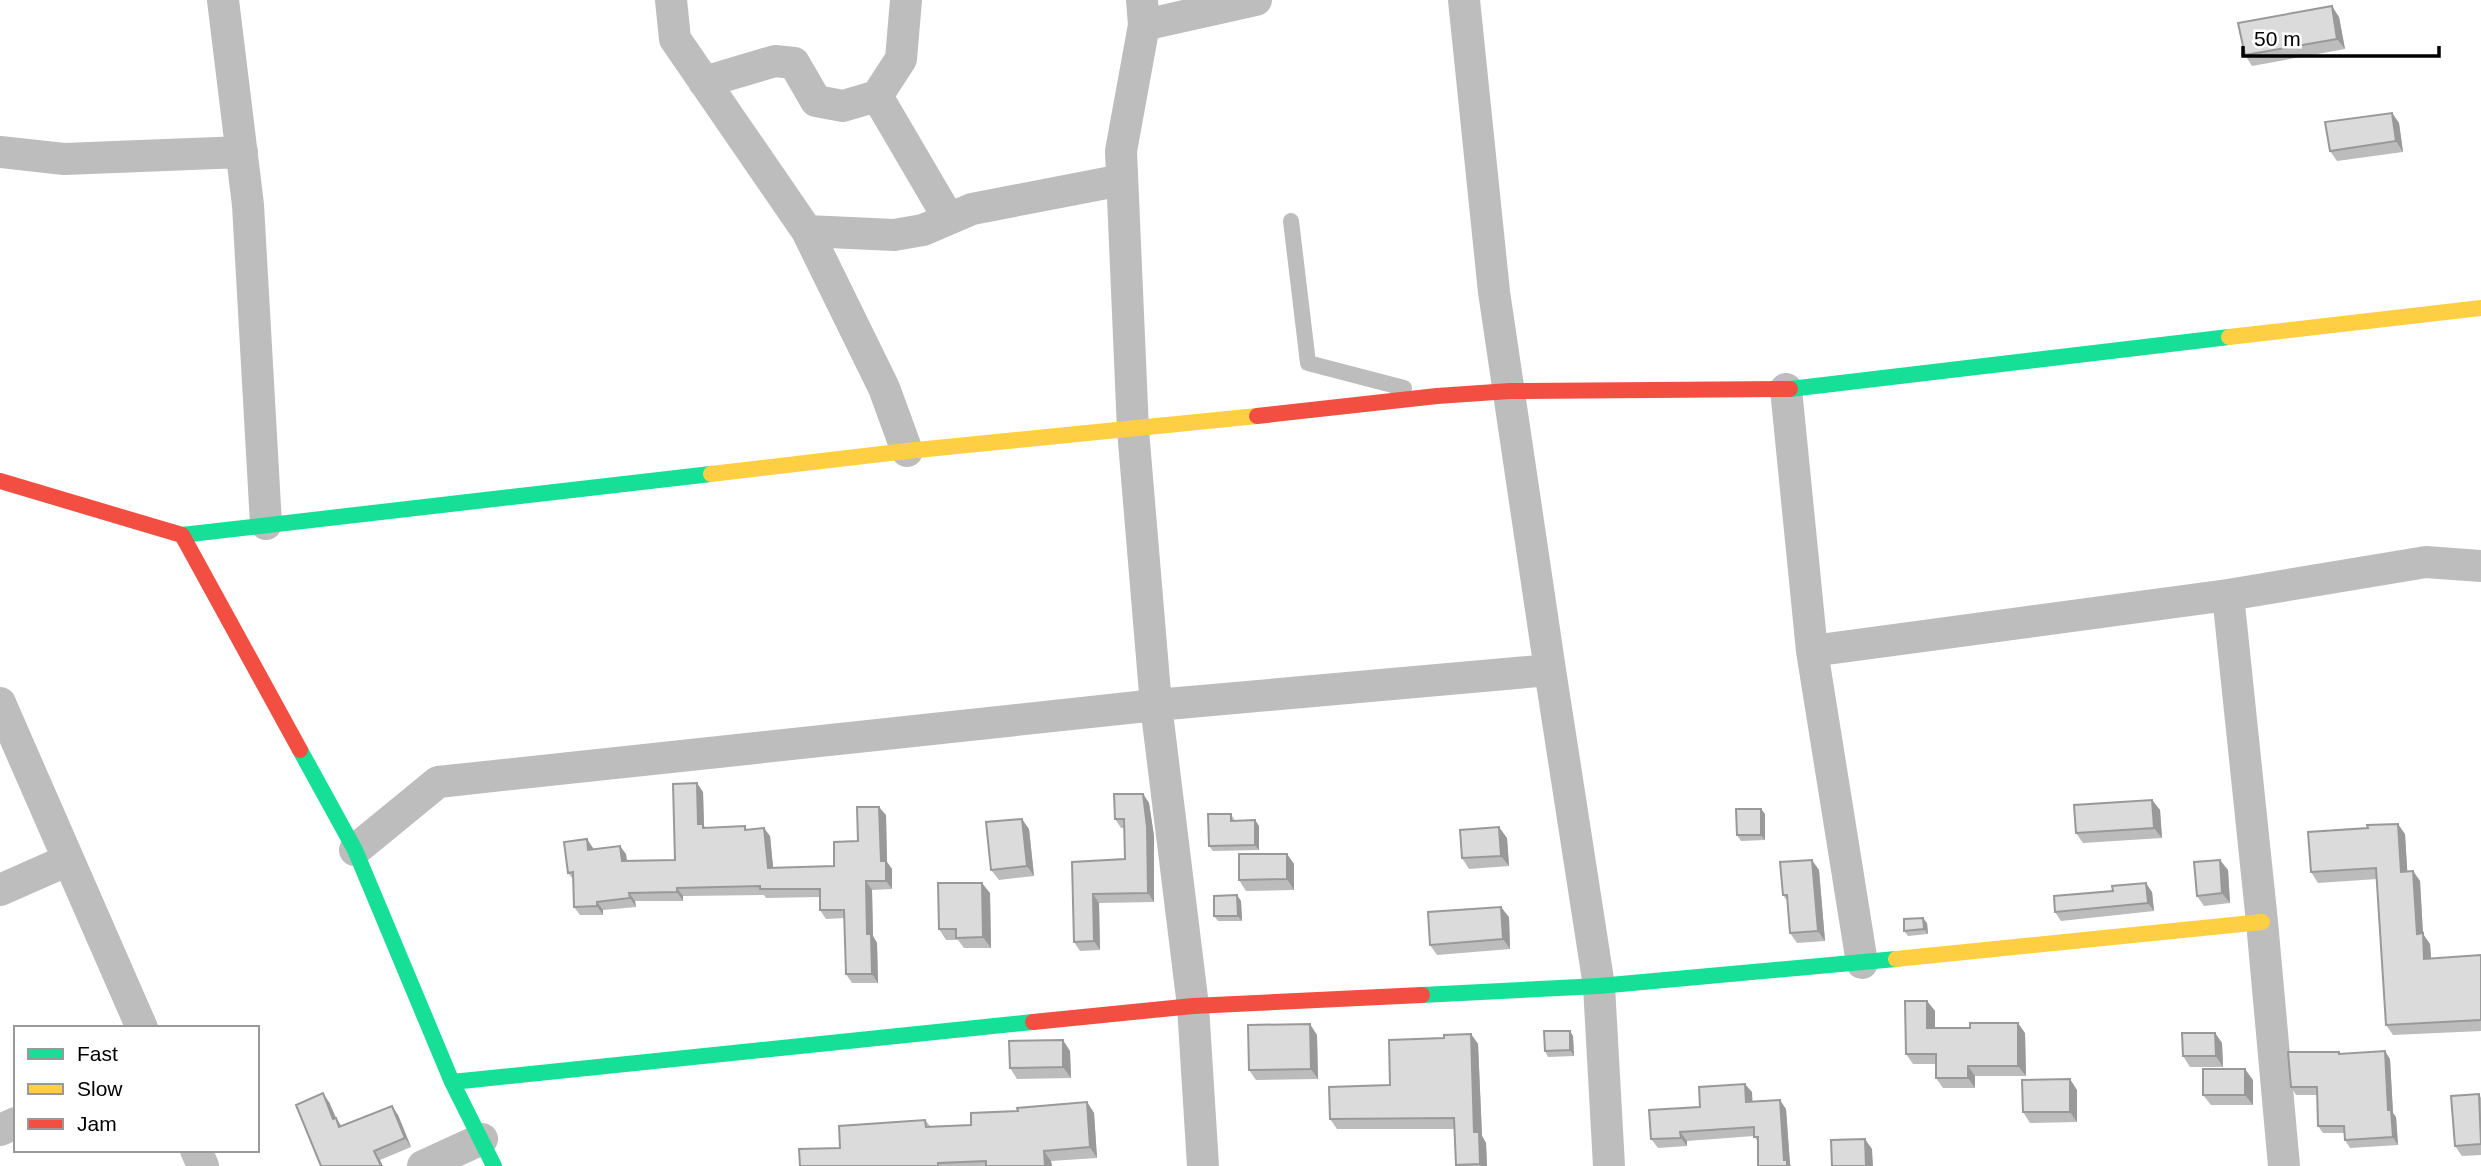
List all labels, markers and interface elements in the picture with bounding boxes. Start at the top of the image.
scale bar [2243,14,2439,58]
text: 50 m [2254,27,2301,50]
legend [14,1026,259,1152]
text: Fast [77,1042,118,1065]
text: Slow [77,1077,123,1100]
text: Jam [77,1112,117,1135]

